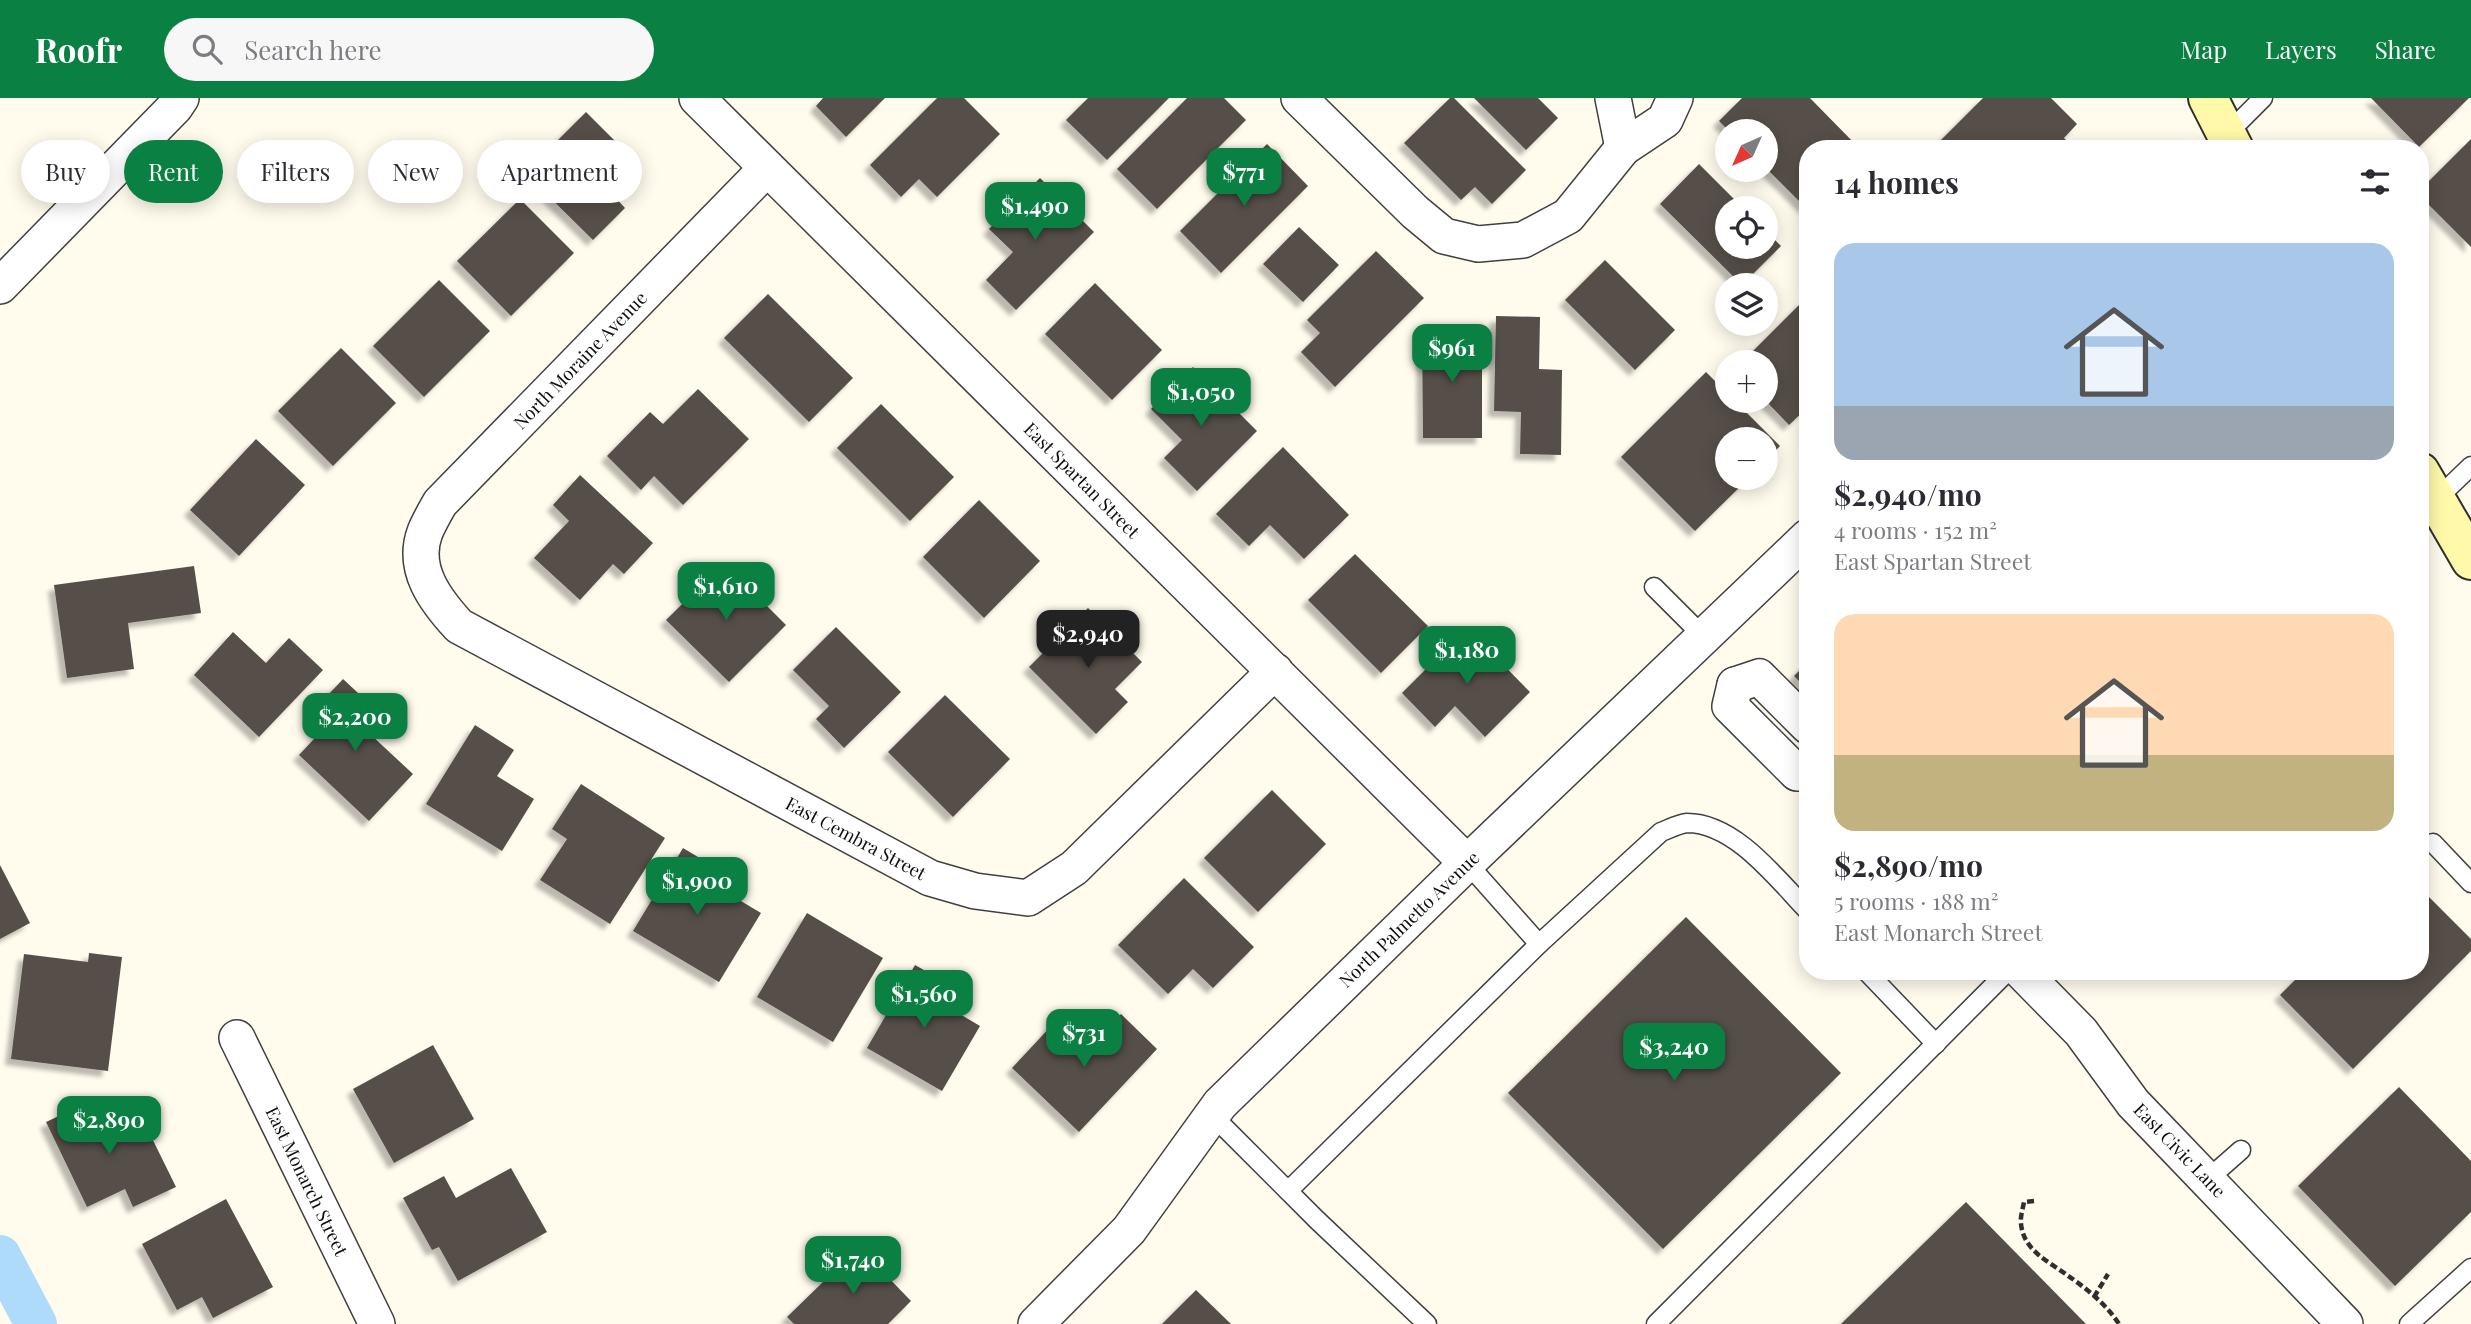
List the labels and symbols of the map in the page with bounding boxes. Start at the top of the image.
north arrow [1715,119,1778,182]
pin: $771 [1203,148,1285,208]
pin: $1,490 [978,183,1092,242]
street label: North Moraine Avenue [508,286,652,434]
pin: $961 [1411,324,1493,384]
pin: $1,050 [1144,368,1258,428]
street label: East Spartan Street [1019,417,1146,544]
pin: $1,610 [669,562,783,622]
pin: $2,940 [1031,610,1145,670]
pin: $1,180 [1410,626,1524,686]
pin: $2,200 [298,694,412,753]
street label: East Cembra Street [782,791,931,885]
street label: North Palmetto Avenue [1334,846,1484,992]
pin: $1,900 [640,858,754,917]
pin: $1,560 [867,970,981,1030]
pin: $731 [1043,1010,1125,1069]
pin: $3,240 [1617,1024,1731,1083]
pin: $2,890 [52,1096,166,1156]
street label: East Civic Lane [2129,1097,2231,1203]
street label: East Monarch Street [260,1102,354,1260]
pin: $1,740 [796,1236,910,1296]

